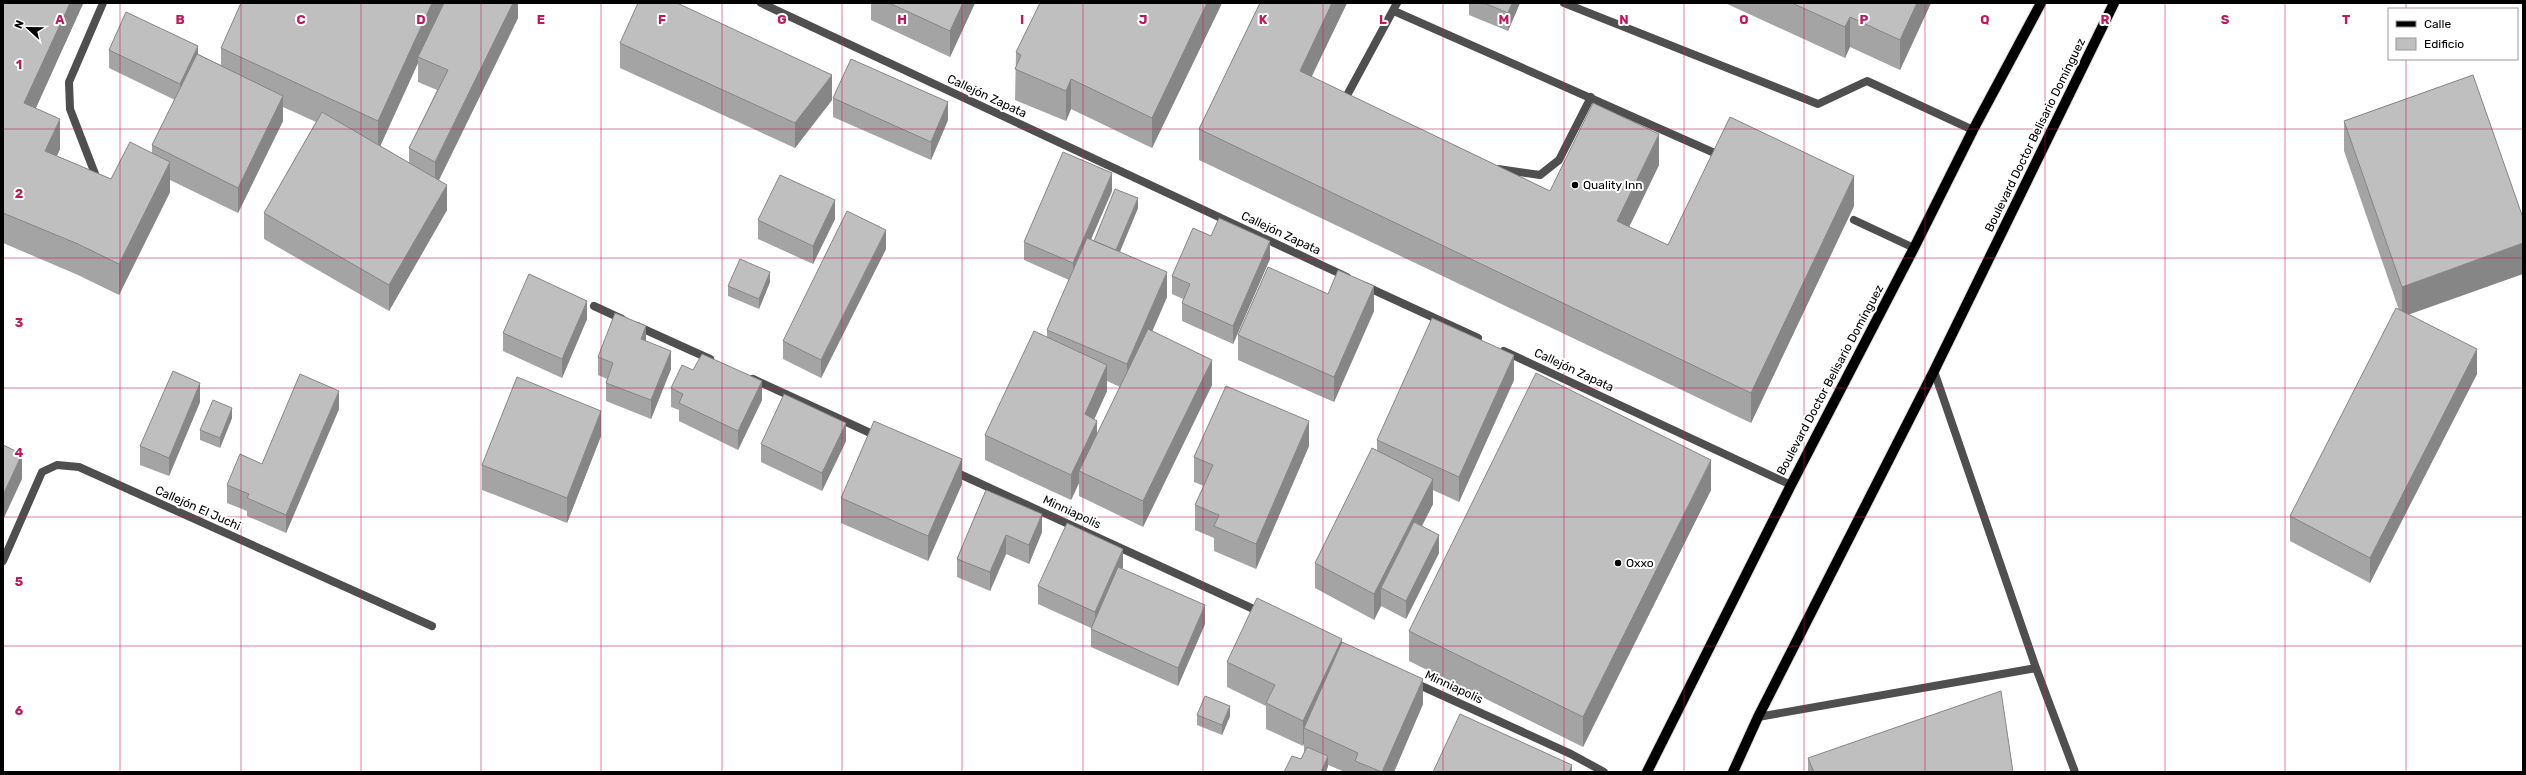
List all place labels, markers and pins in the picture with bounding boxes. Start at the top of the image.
place label: Quality Inn [1583,178,1643,192]
marker: Quality Inn [1570,180,1580,190]
place label: Oxxo [1626,556,1654,570]
marker: Oxxo [1613,558,1623,568]

